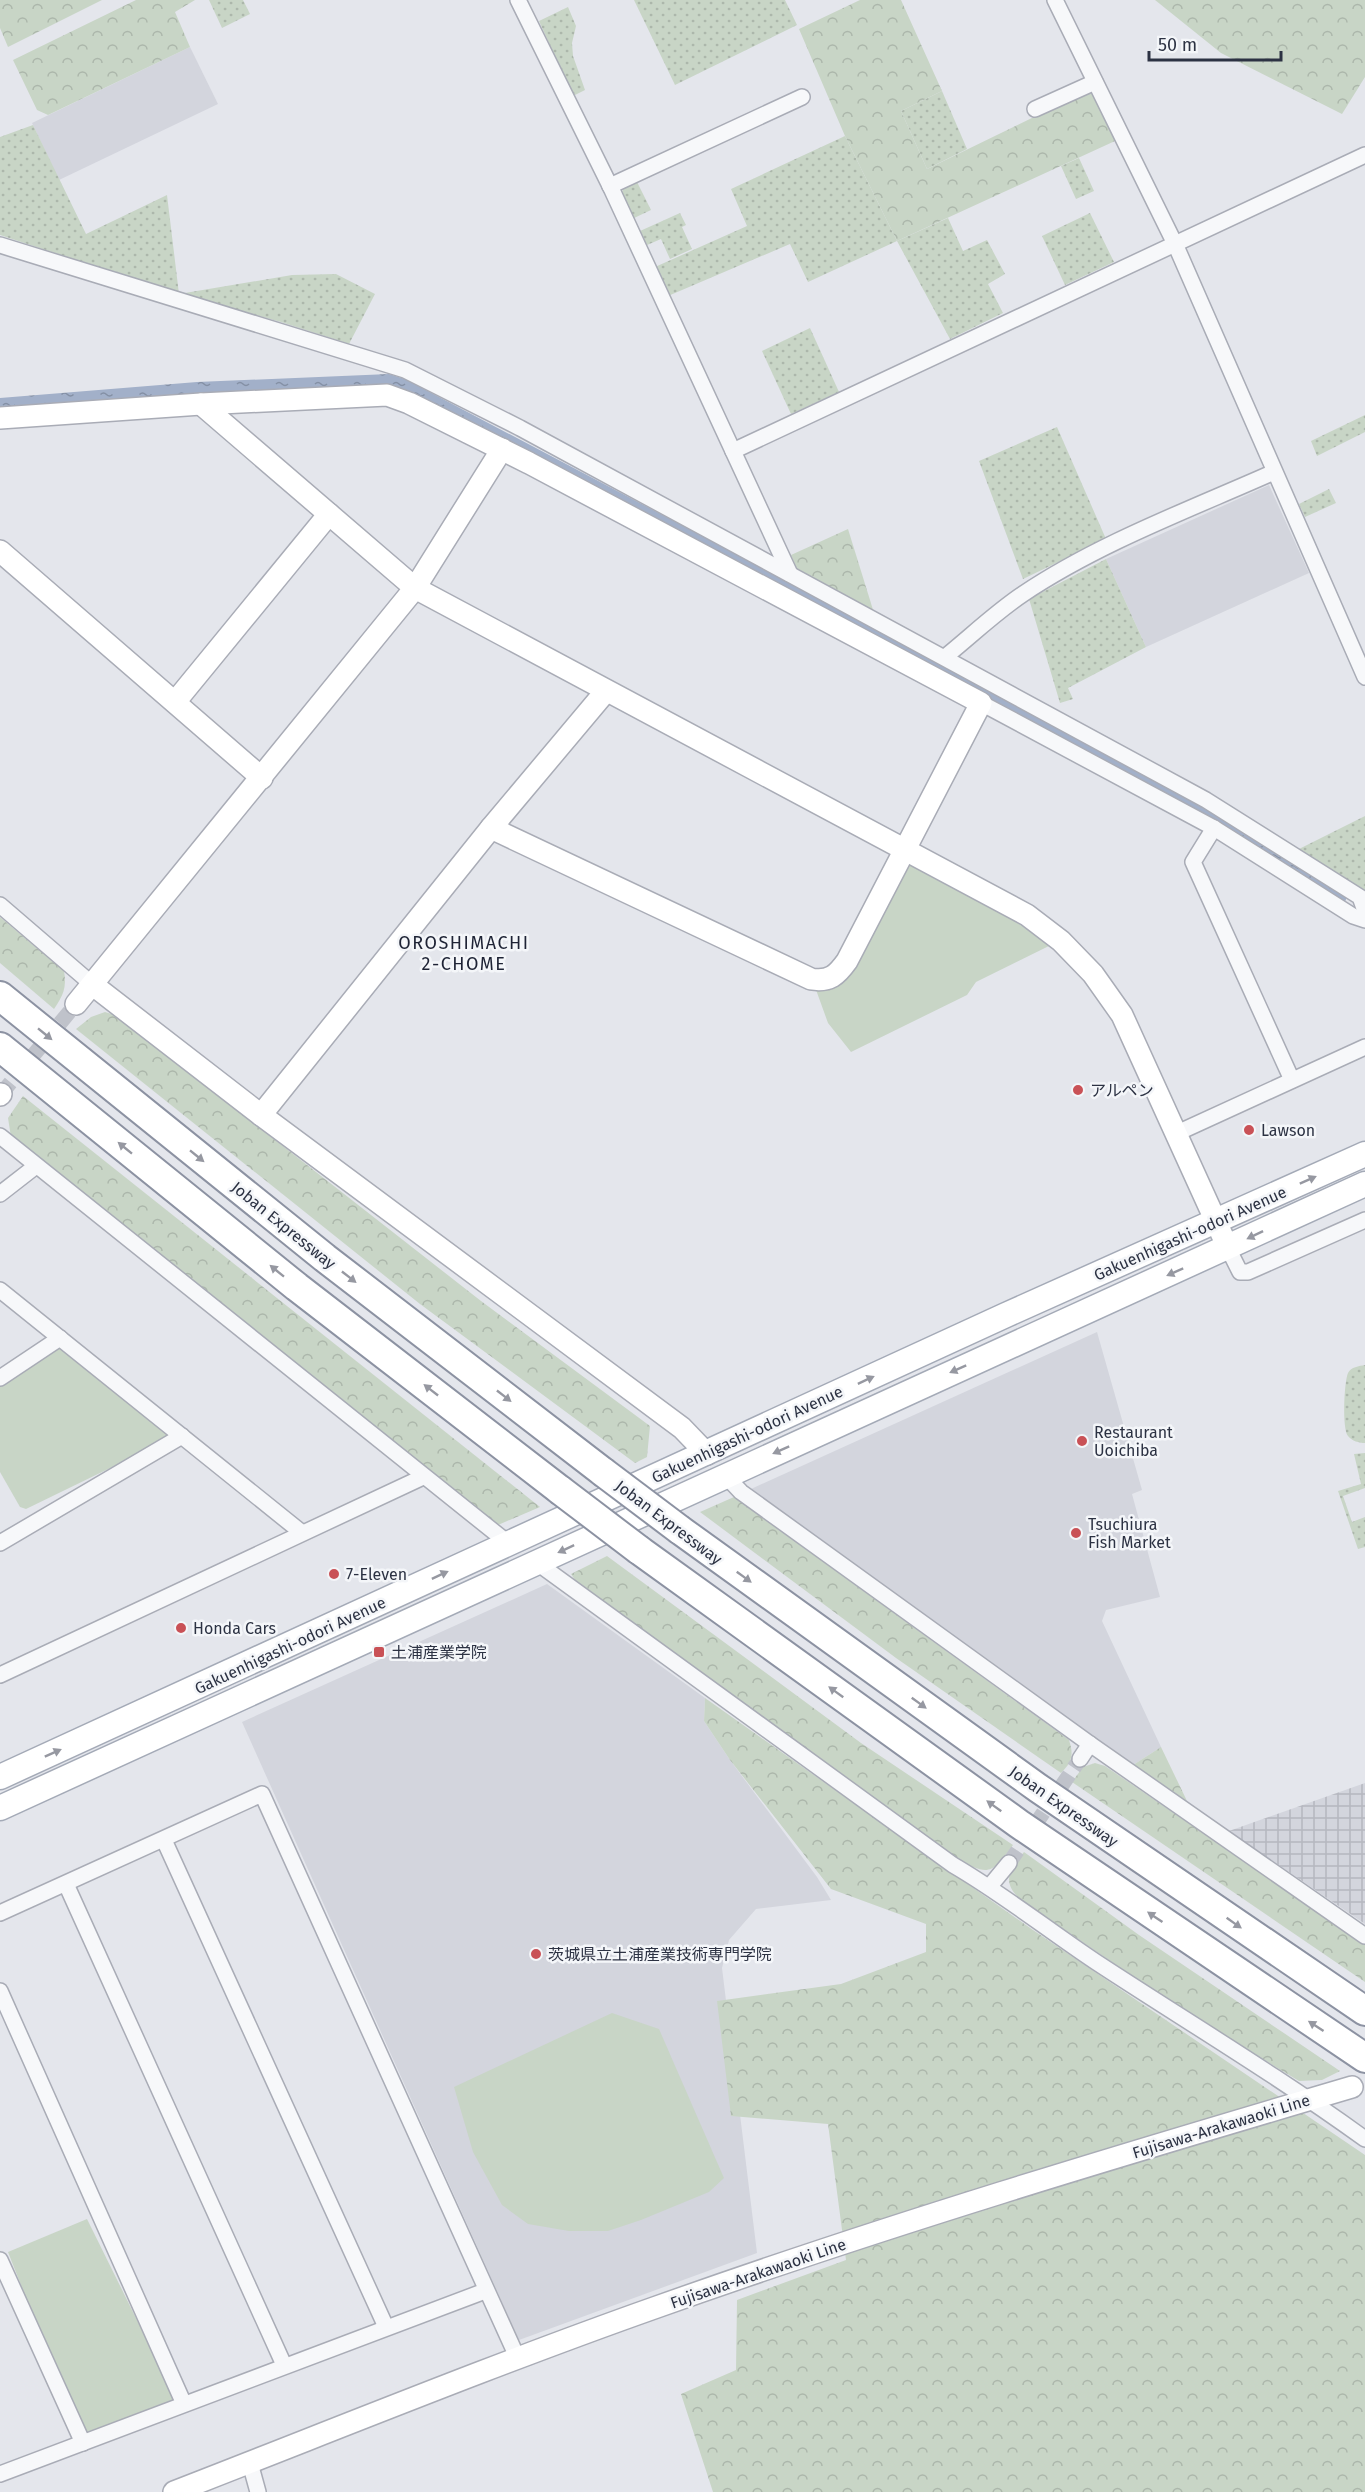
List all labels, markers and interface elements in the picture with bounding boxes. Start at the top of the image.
scale bar [1149,24,1281,62]
text: 50 m [1158,34,1197,56]
district label: OROSHIMACHI 2-CHOME [398,932,530,975]
one-way arrow [37,1027,53,1040]
place label: アルペン [1090,1081,1154,1100]
marker: アルペン [1071,1083,1085,1097]
place label: Lawson [1261,1121,1315,1140]
marker: Lawson [1242,1123,1256,1137]
one-way arrow [117,1142,133,1155]
one-way arrow [189,1149,205,1162]
one-way arrow [1300,1175,1317,1184]
street label: Joban Expressway [228,1178,340,1273]
street label: Gakuenhigashi-odori Avenue [1091,1182,1289,1285]
one-way arrow [1246,1231,1263,1240]
one-way arrow [269,1264,285,1277]
one-way arrow [1165,1267,1183,1277]
one-way arrow [342,1271,357,1283]
one-way arrow [949,1364,967,1374]
one-way arrow [857,1375,874,1384]
street label: Gakuenhigashi-odori Avenue [649,1382,846,1487]
one-way arrow [423,1384,439,1397]
one-way arrow [496,1390,512,1403]
place label: Restaurant Uoichiba [1094,1423,1173,1460]
marker: Restaurant Uoichiba [1075,1434,1089,1448]
one-way arrow [772,1445,789,1454]
street label: Joban Expressway [612,1476,726,1569]
place label: Tsuchiura Fish Market [1088,1515,1171,1552]
marker: Tsuchiura Fish Market [1069,1526,1083,1540]
one-way arrow [557,1544,574,1553]
place label: 7-Eleven [346,1565,407,1584]
marker: 7-Eleven [327,1567,341,1581]
one-way arrow [432,1571,449,1580]
one-way arrow [736,1571,752,1583]
street label: Gakuenhigashi-odori Avenue [192,1593,389,1698]
place label: Honda Cars [193,1619,276,1638]
marker: Honda Cars [174,1621,188,1635]
place label: 土浦産業学院 [391,1643,487,1662]
marker: 土浦産業学院 [372,1645,386,1659]
one-way arrow [829,1686,845,1698]
one-way arrow [911,1697,927,1709]
one-way arrow [45,1748,62,1757]
street label: Joban Expressway [1006,1762,1122,1851]
one-way arrow [987,1800,1003,1812]
one-way arrow [1147,1911,1163,1923]
one-way arrow [1225,1917,1241,1929]
place label: 茨城県立土浦産業技術専門学院 [548,1945,772,1964]
marker: 茨城県立土浦産業技術専門学院 [529,1947,543,1961]
one-way arrow [1308,2021,1324,2032]
street label: Fujisawa-Arakawaoki Line [1130,2090,1312,2163]
street label: Fujisawa-Arakawaoki Line [668,2234,848,2312]

